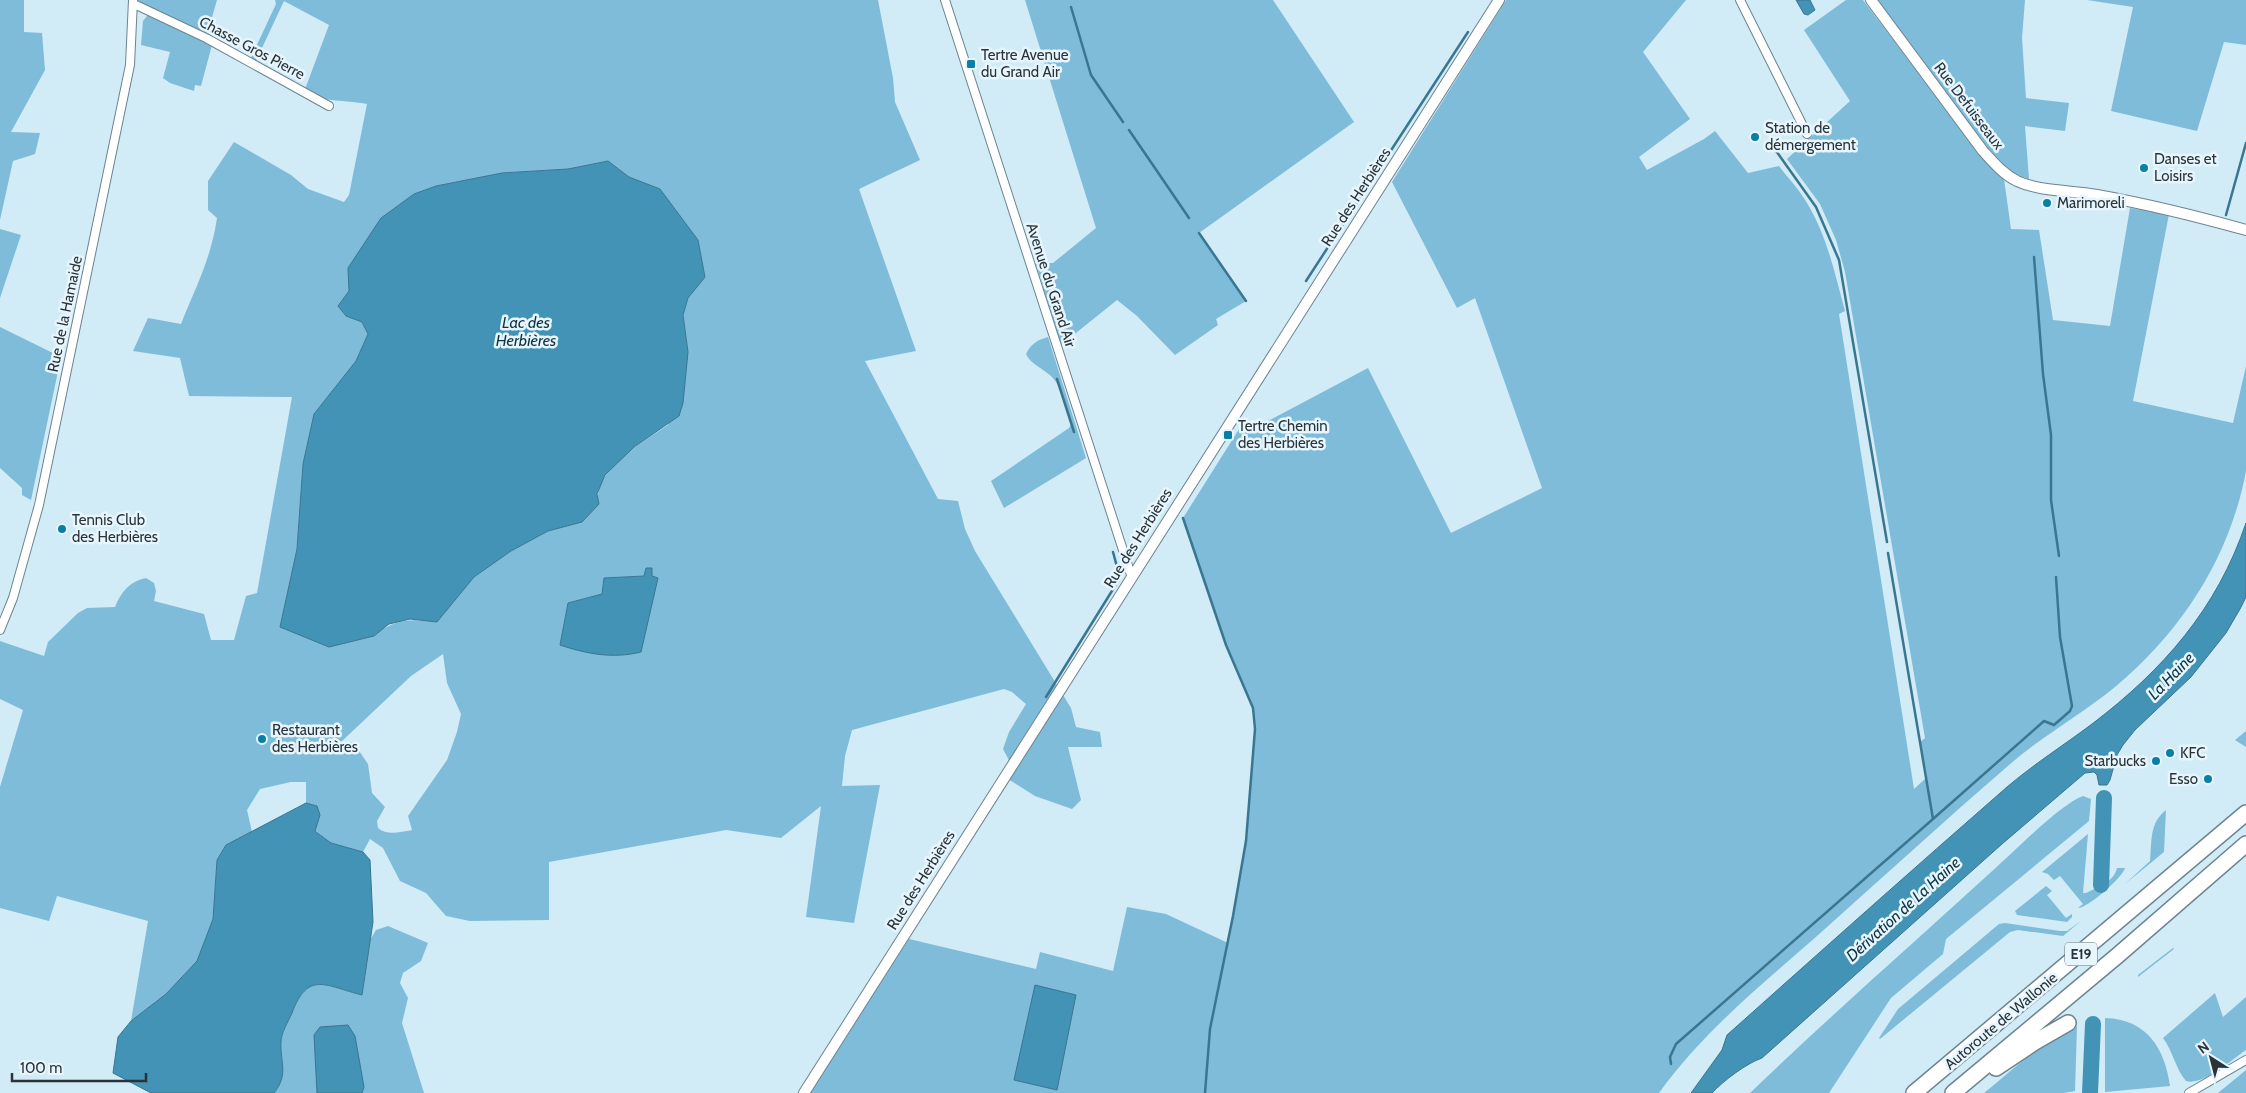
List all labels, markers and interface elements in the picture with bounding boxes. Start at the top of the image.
street label: Chasse Gros Pierre [196,13,308,83]
place label: Tertre Avenue du Grand Air [981,46,1069,81]
marker: Tertre Avenue du Grand Air [965,58,977,70]
street label: Rue Defuisseaux [1930,59,2008,153]
place label: Station de démergement [1765,119,1856,154]
marker: Station de démergement [1749,131,1761,143]
street label: Rue des Herbières [1317,144,1395,250]
place label: Danses et Loisirs [2154,150,2217,185]
marker: Danses et Loisirs [2138,162,2150,174]
place label: Marimoreli [2057,194,2125,212]
marker: Marimoreli [2041,197,2053,209]
street label: Avenue du Grand Air [1022,221,1080,350]
street label: Rue de la Hamaide [44,254,86,374]
water label: Lac des Herbières [496,313,556,350]
place label: Tertre Chemin des Herbières [1238,417,1328,452]
marker: Tertre Chemin des Herbières [1222,429,1234,441]
street label: Rue des Herbières [1100,485,1176,591]
place label: Tennis Club des Herbières [72,511,158,546]
marker: Tennis Club des Herbières [56,523,68,535]
water label: La Haine [2144,649,2198,703]
place label: Restaurant des Herbières [272,721,358,756]
marker: Restaurant des Herbières [256,733,268,745]
place label: KFC [2180,744,2205,762]
marker: KFC [2164,747,2176,759]
place label: Starbucks [2085,752,2146,770]
marker: Starbucks [2150,755,2162,767]
place label: Esso [2169,770,2198,788]
marker: Esso [2202,773,2214,785]
street label: Rue des Herbières [883,827,959,933]
water label: Dérivation de La Haine [1842,853,1964,965]
road number: E19 [2065,942,2097,966]
street label: Autoroute de Wallonie [1941,968,2061,1073]
north arrow [2186,1033,2236,1083]
text: N [2194,1037,2213,1058]
scale bar [12,1050,146,1082]
text: 100 m [20,1059,62,1077]

